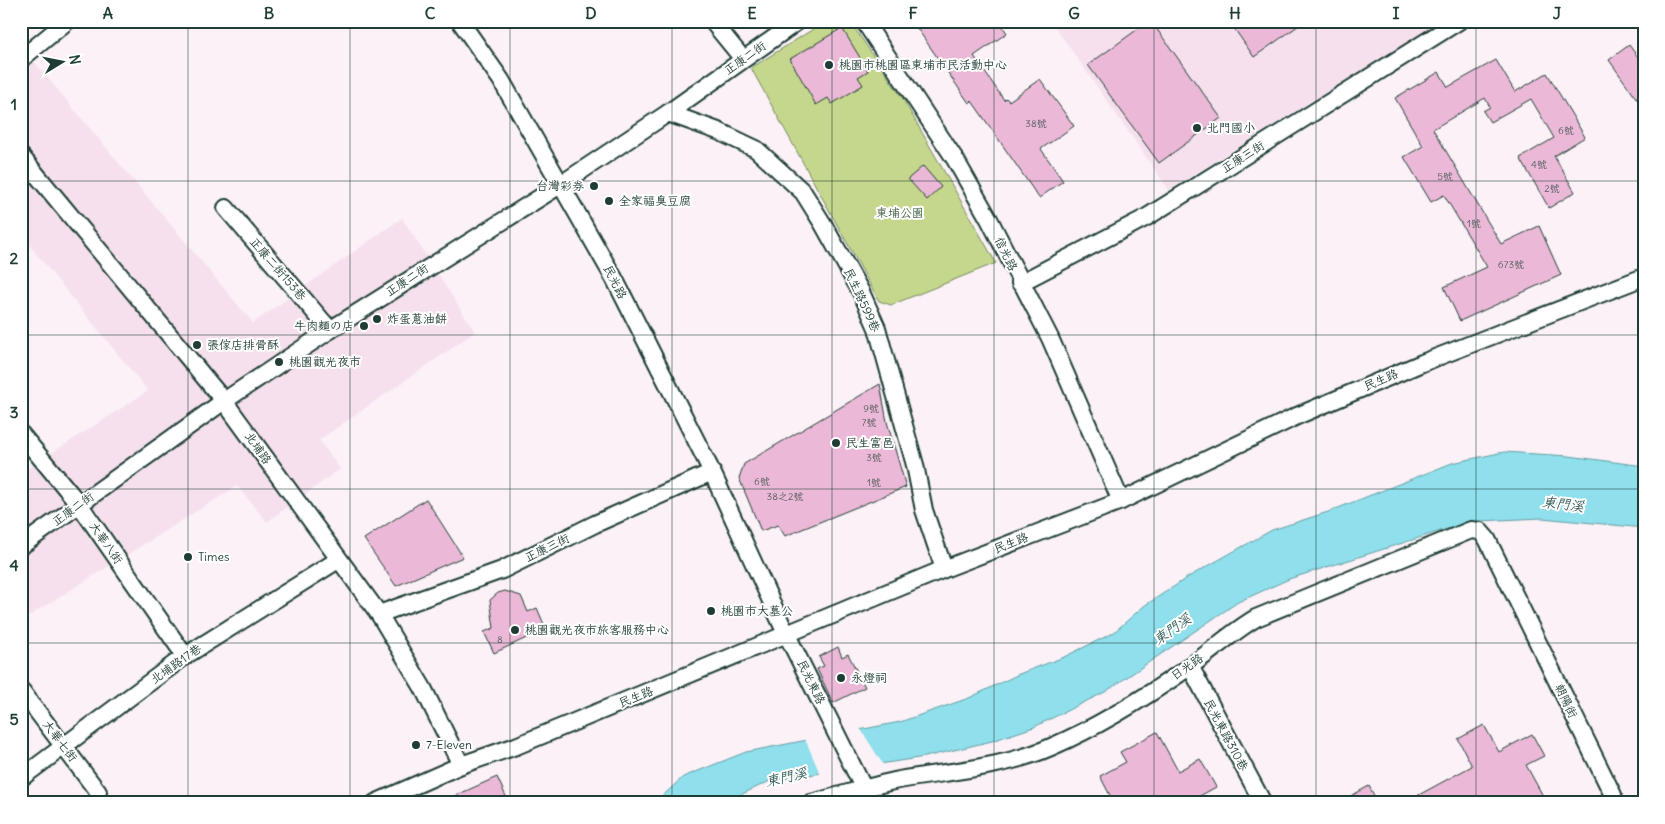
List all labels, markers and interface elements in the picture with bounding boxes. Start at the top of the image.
text: A [103,3,113,23]
text: B [264,3,275,23]
text: C [425,3,436,23]
text: D [585,3,597,23]
text: E [747,3,757,23]
text: F [908,3,918,23]
text: G [1068,3,1080,23]
text: H [1229,3,1241,23]
text: I [1393,3,1400,23]
text: J [1553,3,1562,23]
north arrow [38,38,88,88]
street label: 正康二街 [721,38,769,78]
text: N [65,53,85,66]
place label: 桃園市桃園區東埔市民活動中心 [839,57,1007,72]
marker: 桃園市桃園區東埔市民活動中心 [823,59,835,71]
text: 1 [11,94,17,114]
house number: 38號 [1025,117,1047,130]
place label: 北門國小 [1207,120,1255,135]
marker: 北門國小 [1191,122,1203,134]
house number: 6號 [1558,124,1574,137]
street label: 正康三街 [1218,137,1267,176]
house number: 4號 [1531,158,1547,171]
house number: 5號 [1437,170,1453,183]
place label: 台灣彩券 [536,178,584,193]
marker: 台灣彩券 [588,180,600,192]
house number: 2號 [1544,182,1560,195]
place label: 全家福臭豆腐 [619,193,691,208]
marker: 全家福臭豆腐 [603,195,615,207]
park label: 東埔公園 [876,205,924,220]
house number: 1號 [1467,217,1481,230]
street label: 正康二街153巷 [247,234,310,303]
street label: 信光路 [992,234,1021,273]
text: 2 [10,248,19,268]
house number: 673號 [1498,258,1524,271]
street label: 正康二街 [383,260,431,299]
street label: 民光路 [601,262,630,301]
street label: 民生路599巷 [841,265,884,334]
place label: 炸蛋蔥油餅 [387,311,447,326]
marker: 炸蛋蔥油餅 [371,313,383,325]
place label: 牛肉麵の店 [294,318,354,333]
marker: 牛肉麵の店 [358,320,370,332]
place label: 張傢店排骨酥 [207,337,279,352]
marker: 張傢店排骨酥 [191,339,203,351]
place label: 桃園觀光夜市 [289,354,361,369]
marker: 桃園觀光夜市 [273,356,285,368]
street label: 民生路 [1361,366,1400,393]
text: 3 [9,402,19,422]
house number: 9號 [863,402,879,415]
house number: 7號 [862,416,876,429]
street label: 北埔路 [242,429,275,467]
place label: 民生富邑 [846,435,894,450]
marker: 民生富邑 [830,437,842,449]
house number: 3號 [866,451,882,464]
house number: 6號 [754,475,770,488]
house number: 1號 [867,476,881,489]
street label: 正康二街 [49,488,97,529]
house number: 38之2號 [767,490,803,503]
water label: 東門溪 [1541,493,1586,516]
street label: 大華八街 [86,519,126,567]
street label: 民生路 [991,529,1030,556]
street label: 正康三街 [522,530,572,565]
place label: Times [198,549,229,564]
marker: Times [182,551,194,563]
text: 4 [9,555,19,575]
place label: 桃園市大墓公 [721,603,793,618]
marker: 桃園市大墓公 [705,605,717,617]
water label: 東門溪 [1150,609,1195,648]
place label: 桃園觀光夜市旅客服務中心 [525,622,669,637]
marker: 桃園觀光夜市旅客服務中心 [509,624,521,636]
house number: 8 [497,633,503,646]
street label: 北埔路17巷 [147,641,204,687]
street label: 日光路 [1168,650,1206,683]
street label: 民光東路 [794,657,829,707]
place label: 永燈祠 [851,670,887,685]
marker: 永燈祠 [835,672,847,684]
street label: 朝陽街 [1552,681,1581,720]
street label: 民生路 [616,683,655,710]
street label: 民光東路310巷 [1201,696,1252,773]
text: 5 [9,709,19,729]
street label: 大華七街 [40,717,81,764]
place label: 7-Eleven [426,737,472,752]
marker: 7-Eleven [410,739,422,751]
water label: 東門溪 [764,763,809,790]

